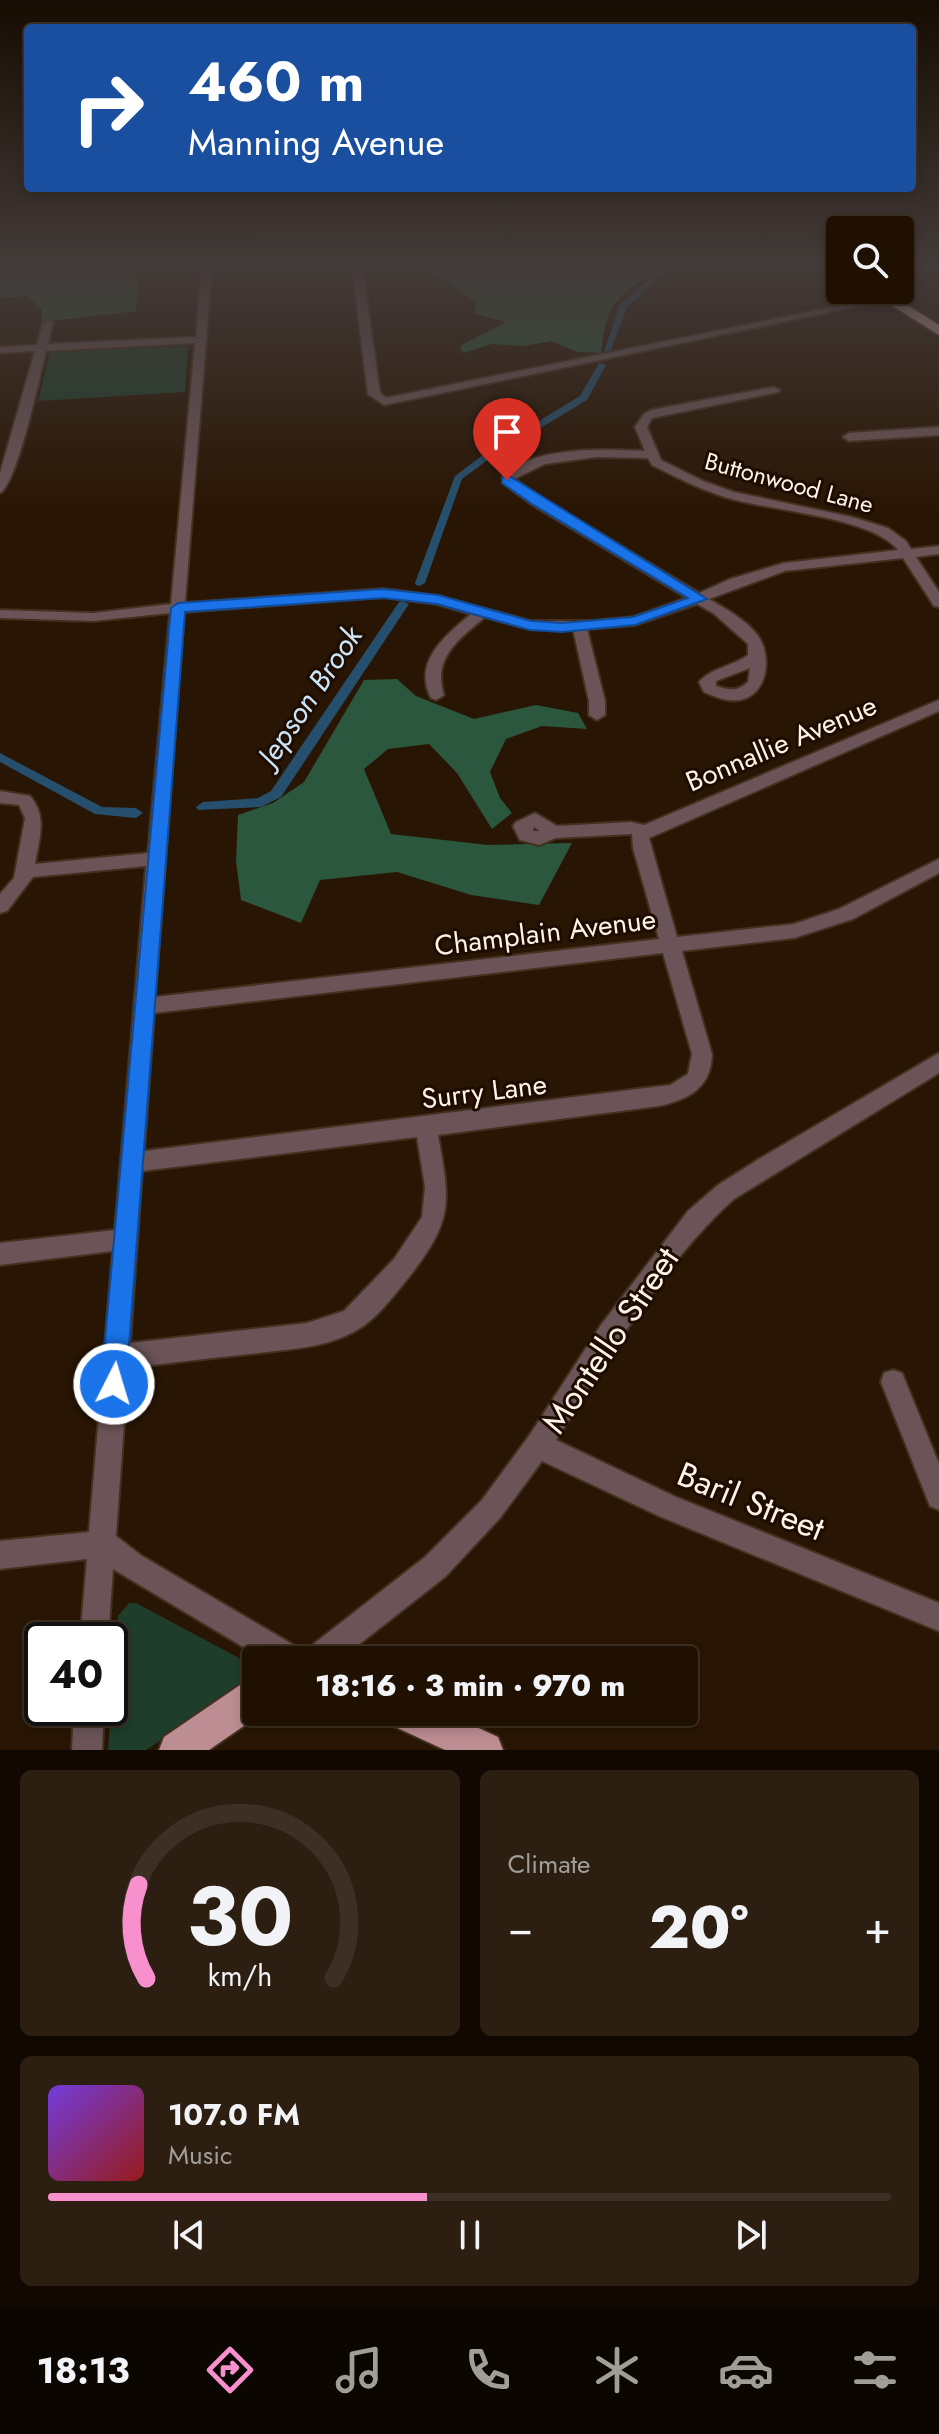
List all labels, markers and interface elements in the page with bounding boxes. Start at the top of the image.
text: 460 m [188,41,364,122]
icon: right [56,56,160,160]
text: Manning Avenue [188,116,444,168]
map controls [826,216,914,304]
button: search [826,216,914,304]
pin [473,398,541,480]
icon: arrive [485,410,529,454]
street label: Buttonwood Lane [701,443,877,522]
water label: Jepson Brook [244,616,373,779]
street label: Bonnallie Avenue [679,685,883,802]
street label: Champlain Avenue [432,899,658,966]
street label: Surry Lane [419,1063,549,1120]
street label: Montello Street [530,1237,691,1443]
position arrow [72,1342,156,1426]
street label: Baril Street [670,1450,832,1553]
speed limit sign: 40 [24,1622,128,1726]
text: 18:16 · 3 min · 970 m [315,1664,625,1707]
text: Climate [508,1845,590,1883]
text: 30 [186,1856,293,1976]
text: 20° [649,1884,749,1971]
text: − [508,1896,533,1960]
text: + [864,1896,891,1960]
text: km/h [207,1955,272,1997]
text: 107.0 FM [168,2093,300,2136]
text: Music [168,2136,232,2174]
icon: previous [167,2213,211,2257]
icon: pause [448,2213,492,2257]
icon: next [729,2213,773,2257]
icon: directions [202,2342,258,2398]
icon: music [331,2342,387,2398]
icon: phone [460,2342,516,2398]
icon: climate [589,2342,645,2398]
icon: car [718,2342,774,2398]
icon: filters [847,2342,903,2398]
text: 18:13 [36,2344,130,2396]

